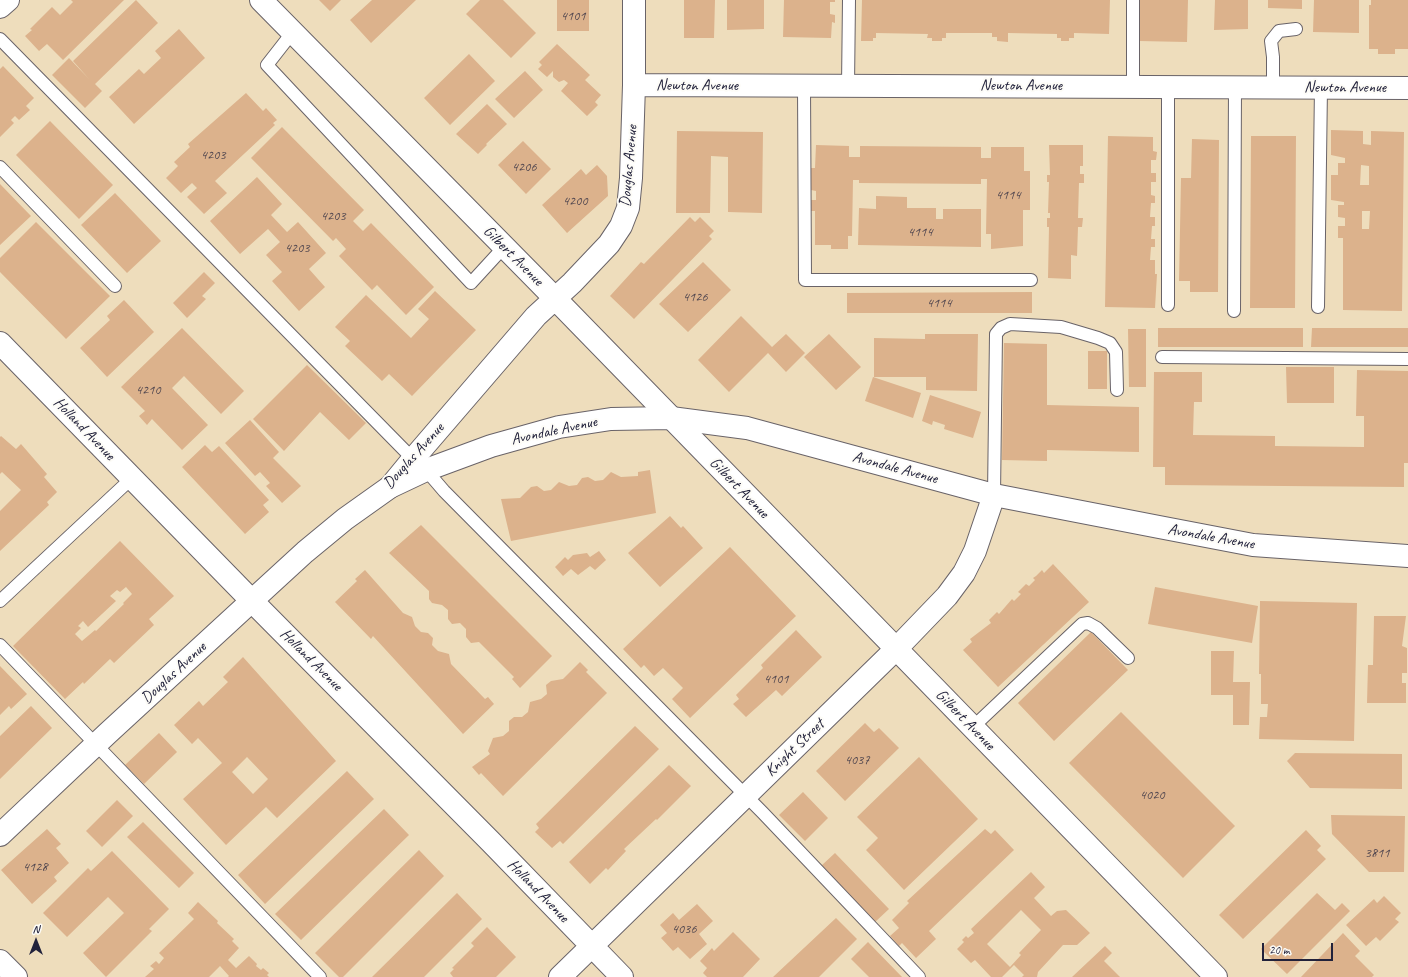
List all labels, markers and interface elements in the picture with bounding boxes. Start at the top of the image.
house number: 4101 [560,8,586,24]
street label: Newton Avenue [656,76,738,96]
street label: Newton Avenue [980,76,1062,96]
street label: Newton Avenue [1304,78,1386,98]
street label: Douglas Avenue [616,124,642,208]
house number: 4203 [200,147,226,163]
house number: 4206 [511,159,537,175]
house number: 4114 [995,187,1021,203]
house number: 4200 [562,193,588,209]
house number: 4203 [320,208,346,224]
street label: Gilbert Avenue [479,222,547,290]
house number: 4114 [907,224,933,240]
house number: 4203 [284,240,310,256]
house number: 4126 [682,289,708,305]
house number: 4114 [926,295,952,311]
house number: 4210 [135,382,161,398]
street label: Holland Avenue [49,393,119,465]
street label: Avondale Avenue [509,413,599,449]
street label: Douglas Avenue [379,419,449,493]
street label: Avondale Avenue [850,447,940,489]
street label: Gilbert Avenue [705,453,773,523]
street label: Avondale Avenue [1166,520,1256,554]
street label: Holland Avenue [276,625,346,695]
street label: Douglas Avenue [137,638,211,708]
house number: 4101 [763,671,789,687]
street label: Gilbert Avenue [931,685,999,755]
street label: Knight Street [762,715,828,781]
house number: 4037 [844,752,870,768]
house number: 4020 [1139,787,1165,803]
house number: 3811 [1364,845,1390,861]
street label: Holland Avenue [503,855,573,927]
house number: 4128 [22,859,48,875]
north arrow [16,921,56,961]
house number: 4036 [671,921,697,937]
text: N [33,922,39,936]
scale bar [1264,935,1335,961]
text: 20 m [1269,942,1289,958]

